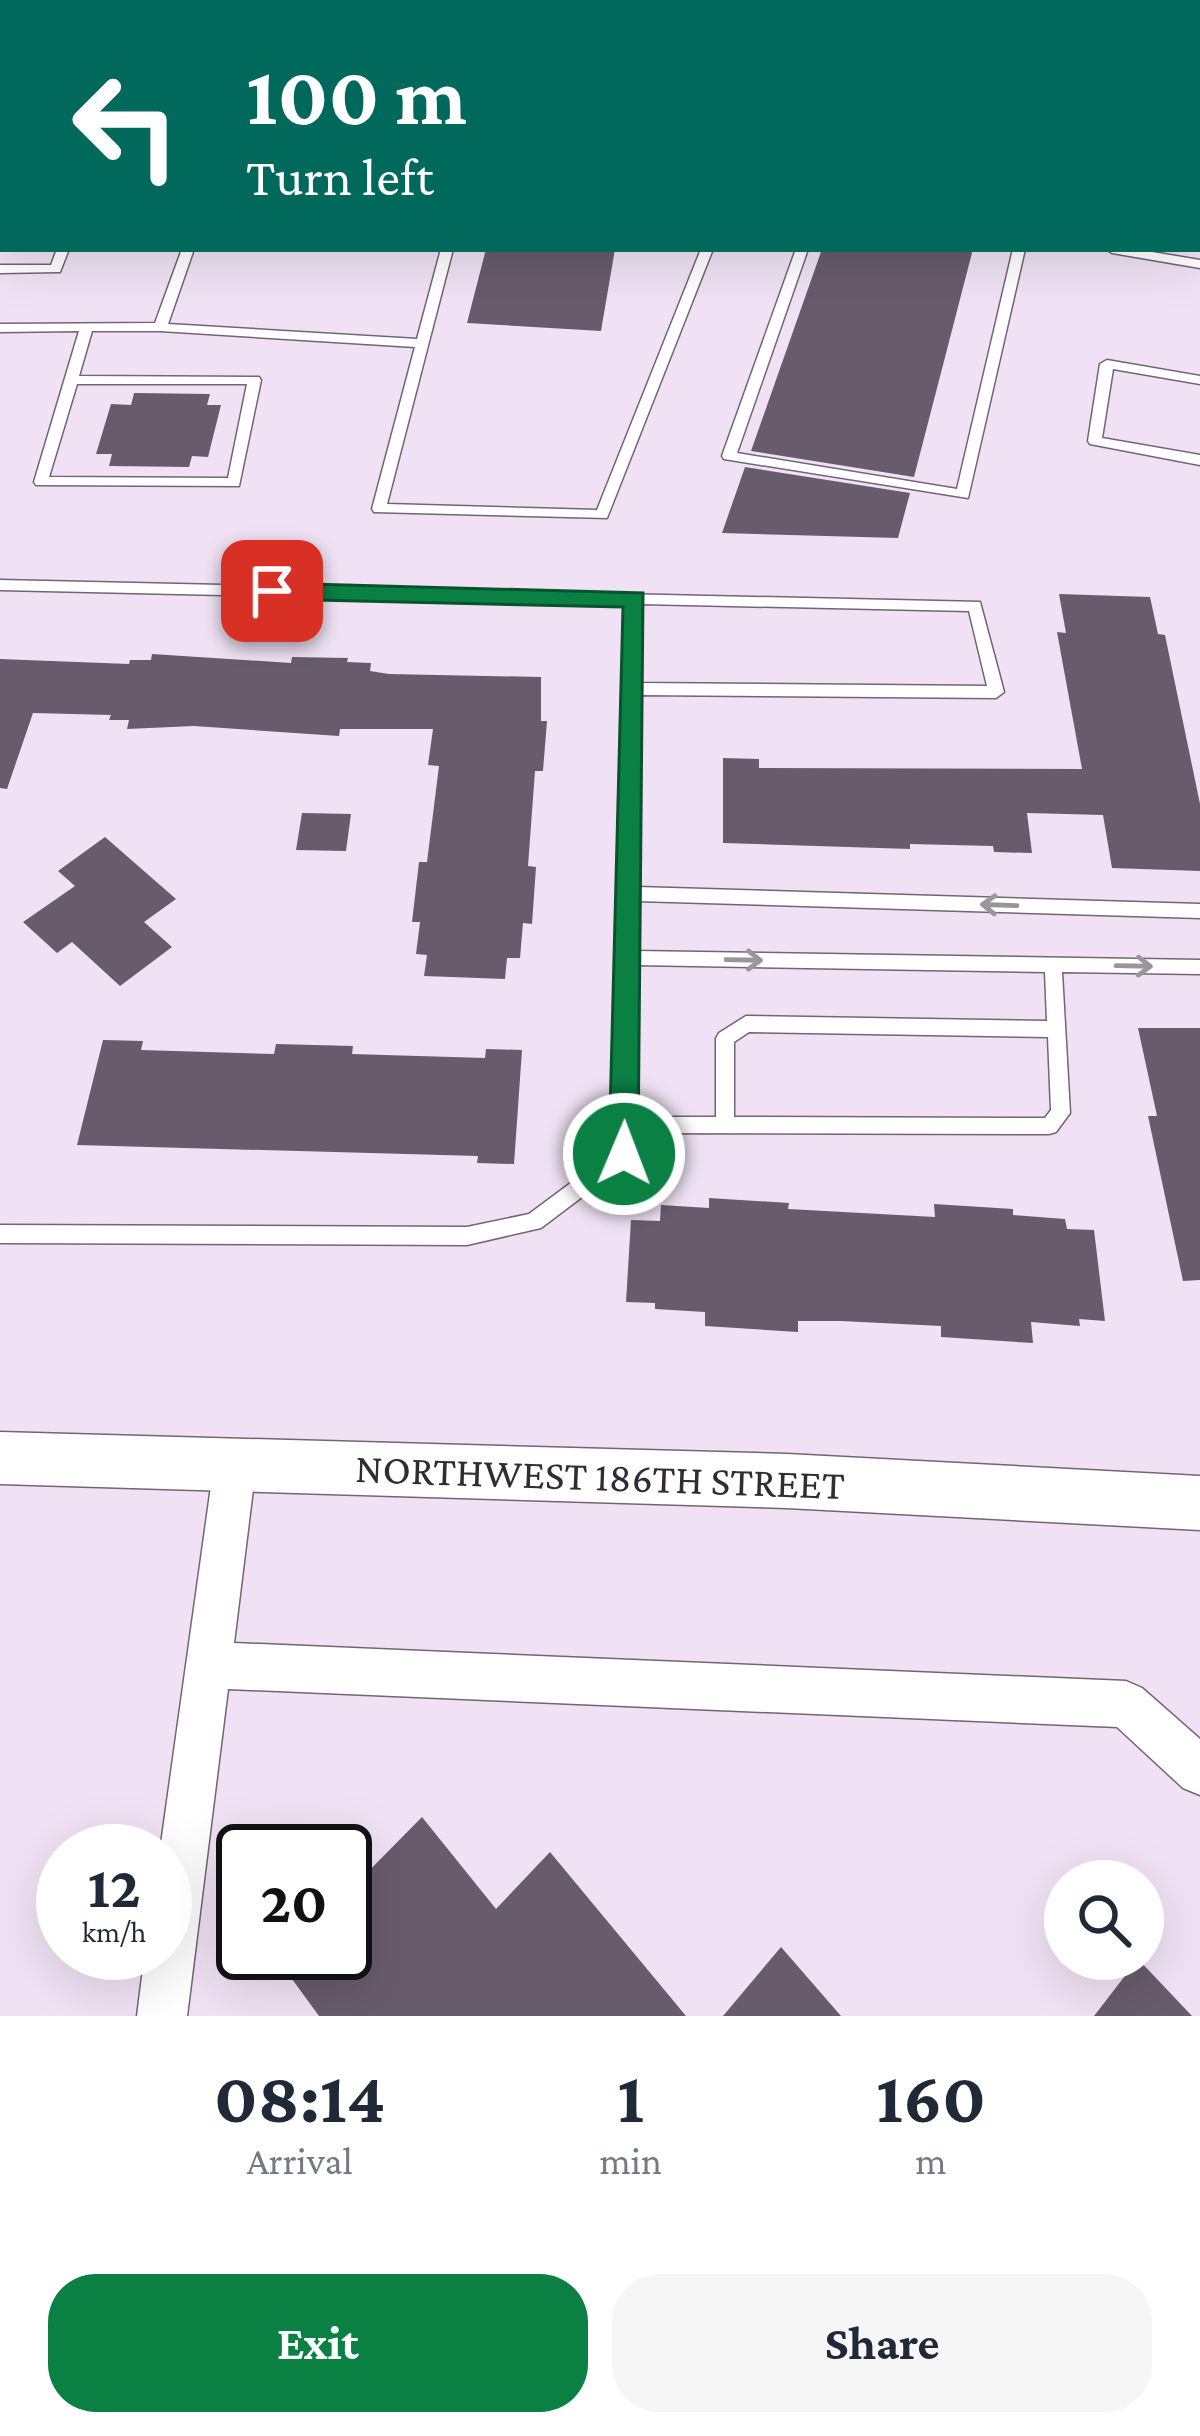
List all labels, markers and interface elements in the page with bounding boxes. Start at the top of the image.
icon: left [48,48,204,204]
text: 100 m [246,49,467,142]
text: Turn left [246,147,434,207]
pin [221,540,323,642]
icon: arrive [239,558,305,624]
one-way arrow [980,893,1019,916]
one-way arrow [724,949,763,972]
one-way arrow [1114,955,1153,977]
position arrow [561,1091,687,1217]
street label: NORTHWEST 186TH STREET [354,1444,846,1508]
speed limit sign: 20 [216,1824,372,1980]
text: 12 [87,1853,141,1920]
map controls [1044,1860,1164,1980]
button: search [1044,1860,1164,1980]
text: km/h [82,1915,146,1948]
text: 08:14 [214,2057,385,2137]
text: 1 [617,2057,644,2137]
text: 160 [876,2057,986,2137]
text: Arrival [247,2139,353,2182]
text: min [599,2139,662,2182]
text: m [915,2139,947,2182]
button: Exit [48,2274,588,2412]
button: Share [612,2274,1152,2412]

